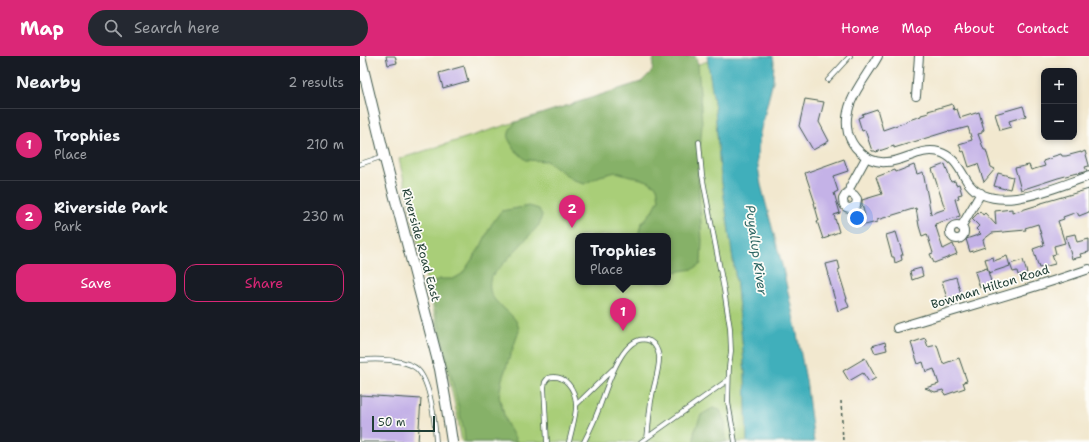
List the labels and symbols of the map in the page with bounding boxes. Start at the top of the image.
street label: Riverside Road East [398,187,444,303]
pin: 2 [559,195,585,228]
water label: Puyallup River [742,204,771,297]
your location [847,208,867,228]
street label: Bowman Hilton Road [929,261,1051,313]
pin: 1 [610,298,636,331]
scale bar [372,414,435,433]

